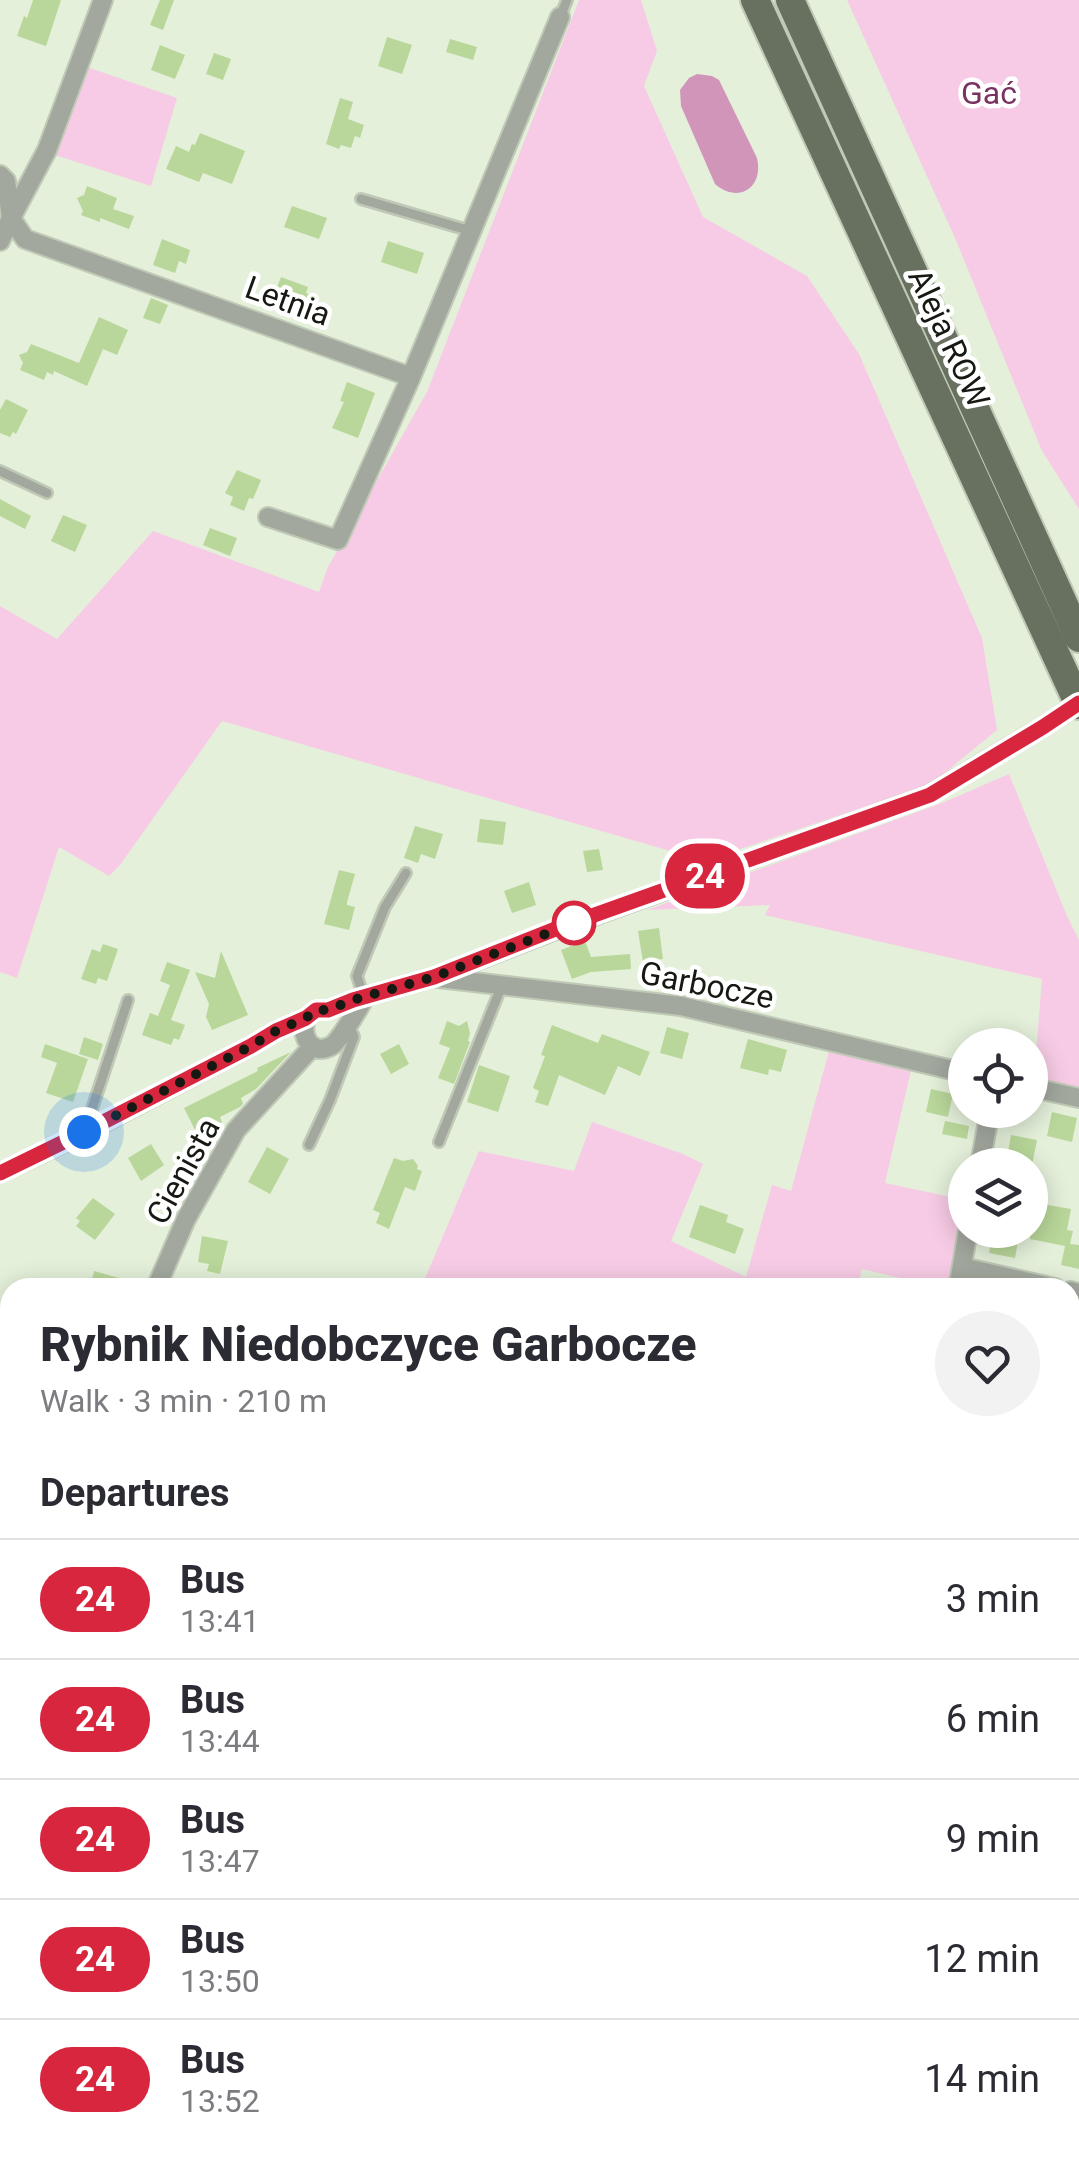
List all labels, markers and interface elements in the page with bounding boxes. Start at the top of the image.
park label: Gać [961,74,1017,112]
street label: Aleja ROW [900,263,998,413]
street label: Letnia [240,268,336,334]
line badge: 24 [660,844,750,908]
text: 24 [685,856,725,897]
unlabelled marker [553,902,595,944]
street label: Garbocze [637,953,777,1017]
map controls [948,1028,1048,1248]
button: locate [948,1028,1048,1128]
your location [59,1107,109,1157]
street label: Cienista [138,1111,228,1231]
button: layers [948,1148,1048,1248]
button: heart [935,1311,1040,1416]
text: Rybnik Niedobczyce Garbocze [40,1316,697,1373]
text: Walk · 3 min · 210 m [40,1382,327,1420]
text: Departures [40,1471,230,1515]
text: Bus [180,1558,245,1602]
text: 3 min [946,1577,1040,1621]
text: 24 [75,1579,115,1620]
text: 13:41 [180,1602,260,1640]
text: Bus [180,1678,245,1722]
text: 6 min [946,1697,1040,1741]
text: 24 [75,1699,115,1740]
text: 13:44 [180,1722,260,1760]
text: Bus [180,1798,245,1842]
text: 9 min [946,1817,1040,1861]
text: 24 [75,1819,115,1860]
text: 13:47 [180,1842,260,1880]
text: Bus [180,1918,245,1962]
text: 12 min [924,1937,1040,1981]
text: 24 [75,1939,115,1980]
text: 13:50 [180,1962,260,2000]
text: Bus [180,2038,245,2082]
text: 14 min [924,2057,1040,2101]
text: 24 [75,2059,115,2100]
text: 13:52 [180,2082,260,2120]

